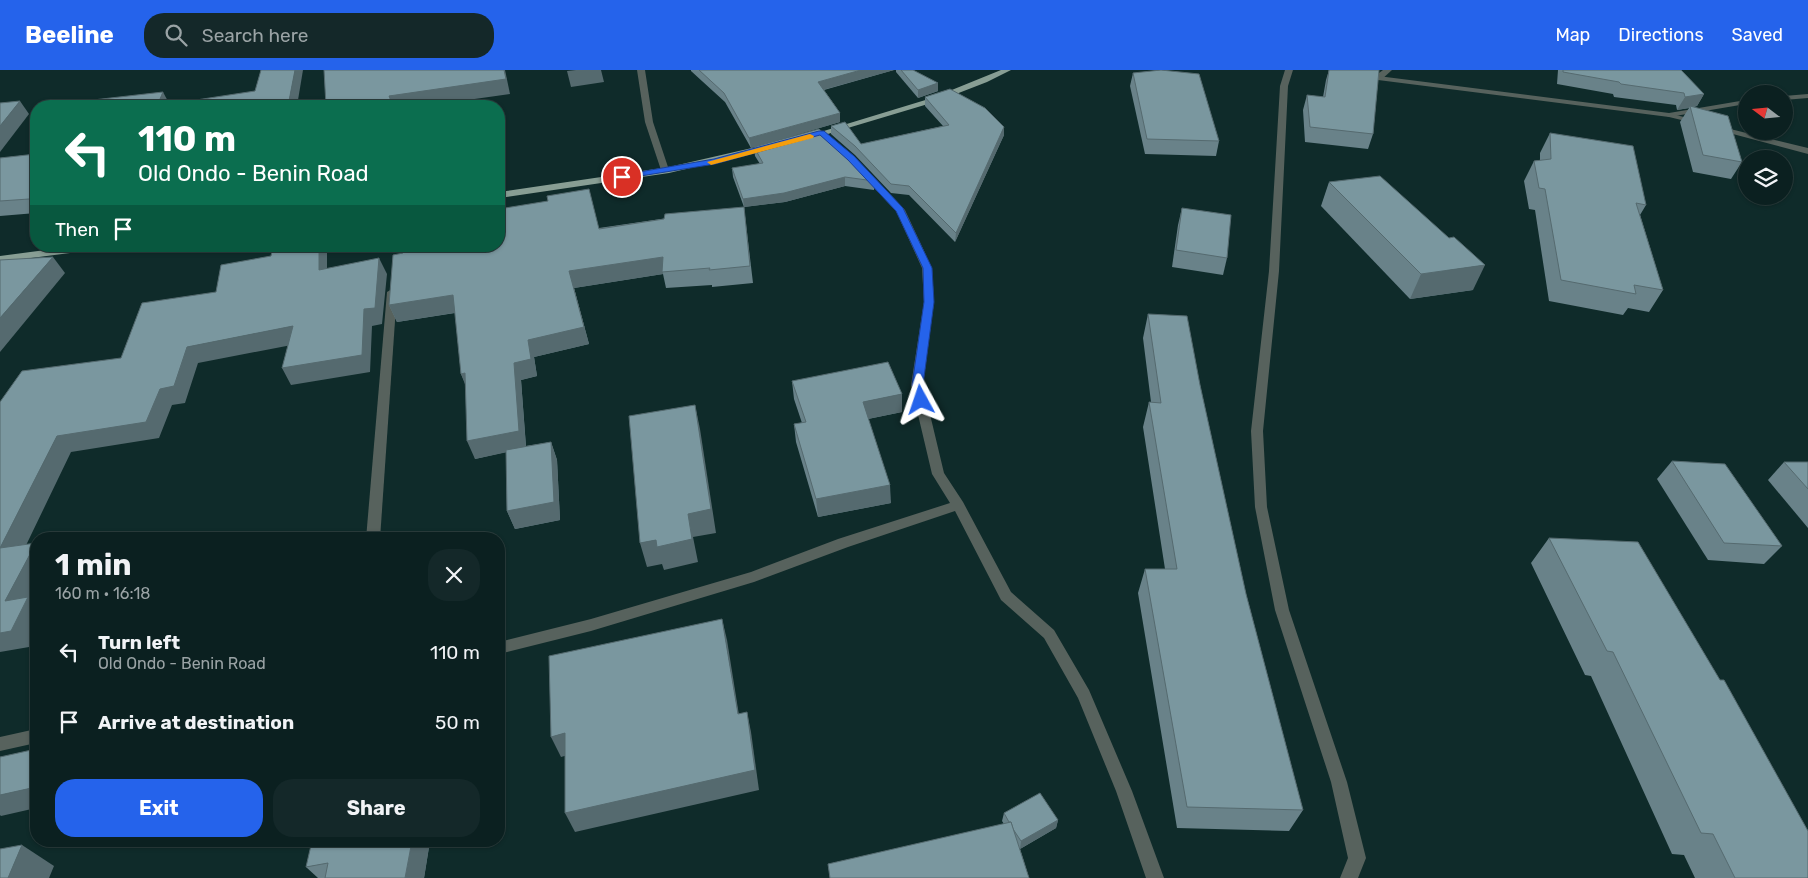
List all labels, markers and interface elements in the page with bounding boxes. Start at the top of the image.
search box [144,13,494,58]
text: Beeline [25,21,114,49]
icon: search [162,21,190,49]
text: Search here [202,24,308,47]
text: Map [1555,24,1590,46]
text: Directions [1618,24,1704,46]
text: Saved [1732,24,1783,46]
north arrow [1738,85,1792,140]
map controls [1738,85,1793,205]
text: 110 m [138,118,236,160]
icon: left [55,120,120,185]
button: layers [1738,150,1793,205]
pin [601,156,643,198]
text: Old Ondo - Benin Road [138,160,369,187]
icon: arrive [608,163,636,191]
icon: arrive [109,215,137,243]
text: Then [55,218,99,241]
position arrow [894,373,946,425]
text: 1 min [55,547,132,583]
button: close [428,549,480,601]
text: 160 m · 16:18 [55,584,151,603]
text: Turn left [98,631,180,654]
icon: left [55,638,83,666]
text: 110 m [430,641,480,664]
text: Old Ondo - Benin Road [98,654,266,673]
icon: arrive [55,708,83,736]
text: Arrive at destination [98,711,294,734]
text: 50 m [435,711,480,734]
button: Exit [55,779,263,837]
button: Share [273,779,480,837]

